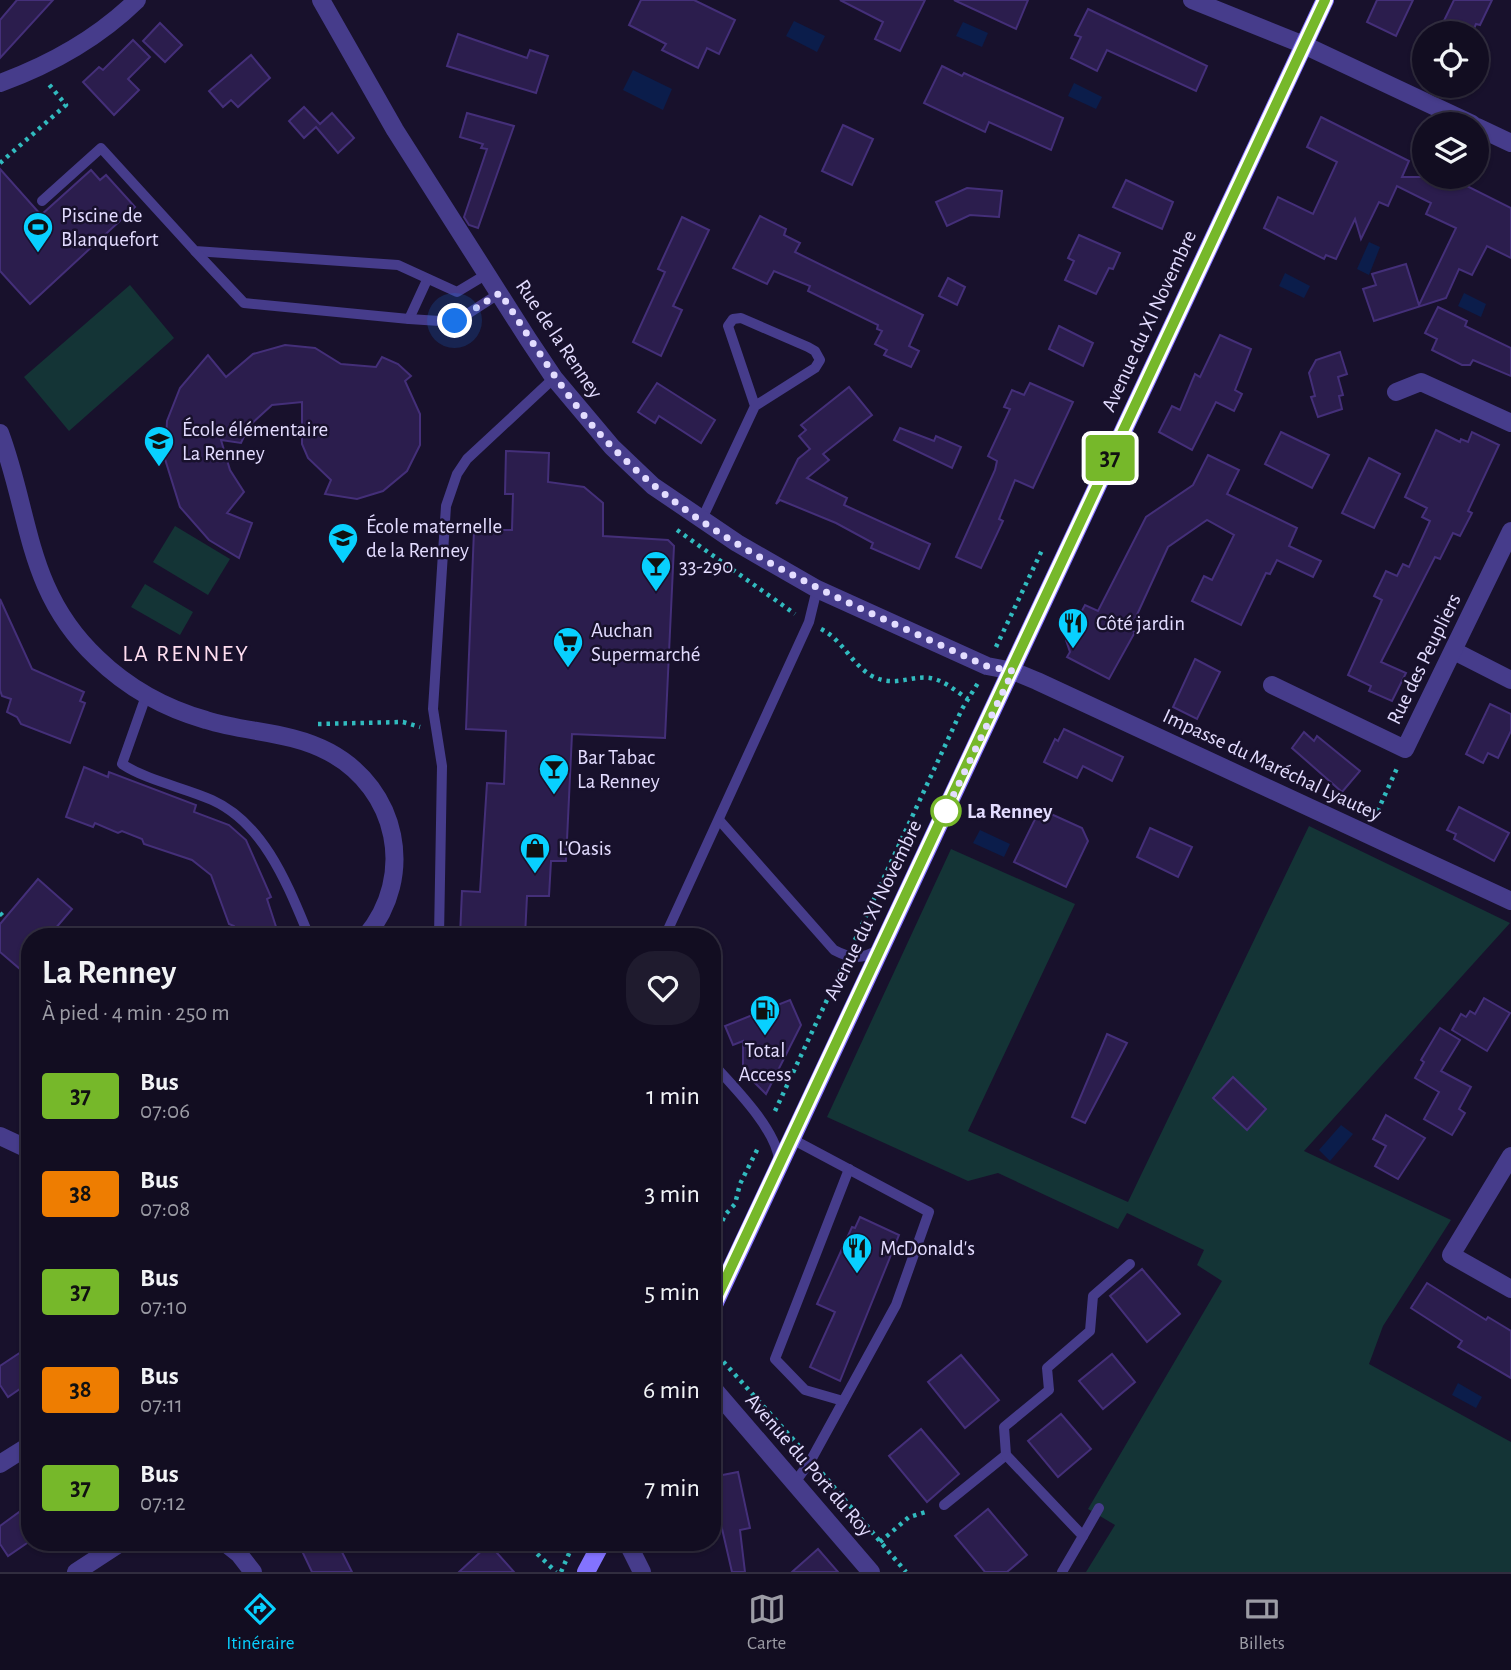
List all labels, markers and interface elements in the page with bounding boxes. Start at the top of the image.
map controls [1412,21,1489,189]
button: locate [1412,21,1489,98]
button: layers [1412,112,1489,189]
place label: Piscine de Blanquefort [61,205,159,250]
sports icon: Piscine de Blanquefort [21,210,55,254]
street label: Avenue du XI Novembre [1098,227,1200,415]
street label: Rue de la Renney [512,276,606,402]
your location [437,303,472,338]
place label: École élémentaire La Renney [182,417,328,464]
school or university icon: École élémentaire La Renney [142,424,176,468]
line badge: 37 [1078,435,1142,481]
text: 37 [1100,446,1120,470]
place label: École maternelle de la Renney [366,514,502,561]
school or university icon: École maternelle de la Renney [326,521,360,565]
bar icon: 33-290 [639,549,673,593]
place label: 33-290 [679,556,733,577]
street label: Rue des Peupliers [1383,590,1465,728]
restaurant icon: Côté jardin [1056,606,1090,650]
place label: Côté jardin [1096,613,1185,634]
place label: Auchan Supermarché [591,620,701,665]
supermarket icon: Auchan Supermarché [551,625,585,669]
district label: LA RENNEY [122,642,250,666]
street label: Impasse du Maréchal Lyautey [1160,705,1384,825]
place label: Bar Tabac La Renney [577,747,660,792]
bar icon: Bar Tabac La Renney [537,752,571,796]
marker: La Renney [931,796,961,826]
place label: La Renney [967,801,1053,822]
street label: Avenue du XI Novembre [820,817,926,1003]
shop icon: L'Oasis [518,831,552,875]
place label: L'Oasis [558,838,612,859]
button: heart [626,951,700,1025]
text: La Renney [42,957,176,990]
fuel station icon: Total Access [748,993,782,1037]
text: À pied · 4 min · 250 m [42,1002,230,1025]
place label: Total Access [738,1040,792,1085]
text: Bus [140,1069,179,1095]
text: 1 min [646,1083,700,1109]
text: 37 [70,1084,91,1108]
text: 07:06 [140,1100,190,1123]
text: Bus [140,1167,179,1193]
text: 3 min [644,1181,700,1207]
text: 38 [69,1182,92,1206]
text: 07:08 [140,1198,190,1221]
restaurant icon: McDonald's [840,1231,874,1275]
place label: McDonald's [880,1238,975,1259]
text: Bus [140,1265,179,1291]
text: 5 min [644,1279,700,1305]
text: 37 [70,1280,91,1304]
text: 07:10 [140,1296,187,1319]
text: Bus [140,1363,179,1389]
text: 6 min [643,1377,700,1403]
text: 38 [69,1378,92,1402]
street label: Avenue du Port du Roy [741,1390,877,1540]
text: 07:11 [140,1394,183,1417]
text: Bus [140,1461,179,1487]
text: 7 min [644,1475,700,1501]
text: 37 [70,1476,91,1500]
text: 07:12 [140,1492,185,1515]
tab: Itinéraire [226,1590,295,1655]
tab: Carte [747,1590,786,1655]
tab: Billets [1239,1590,1285,1655]

